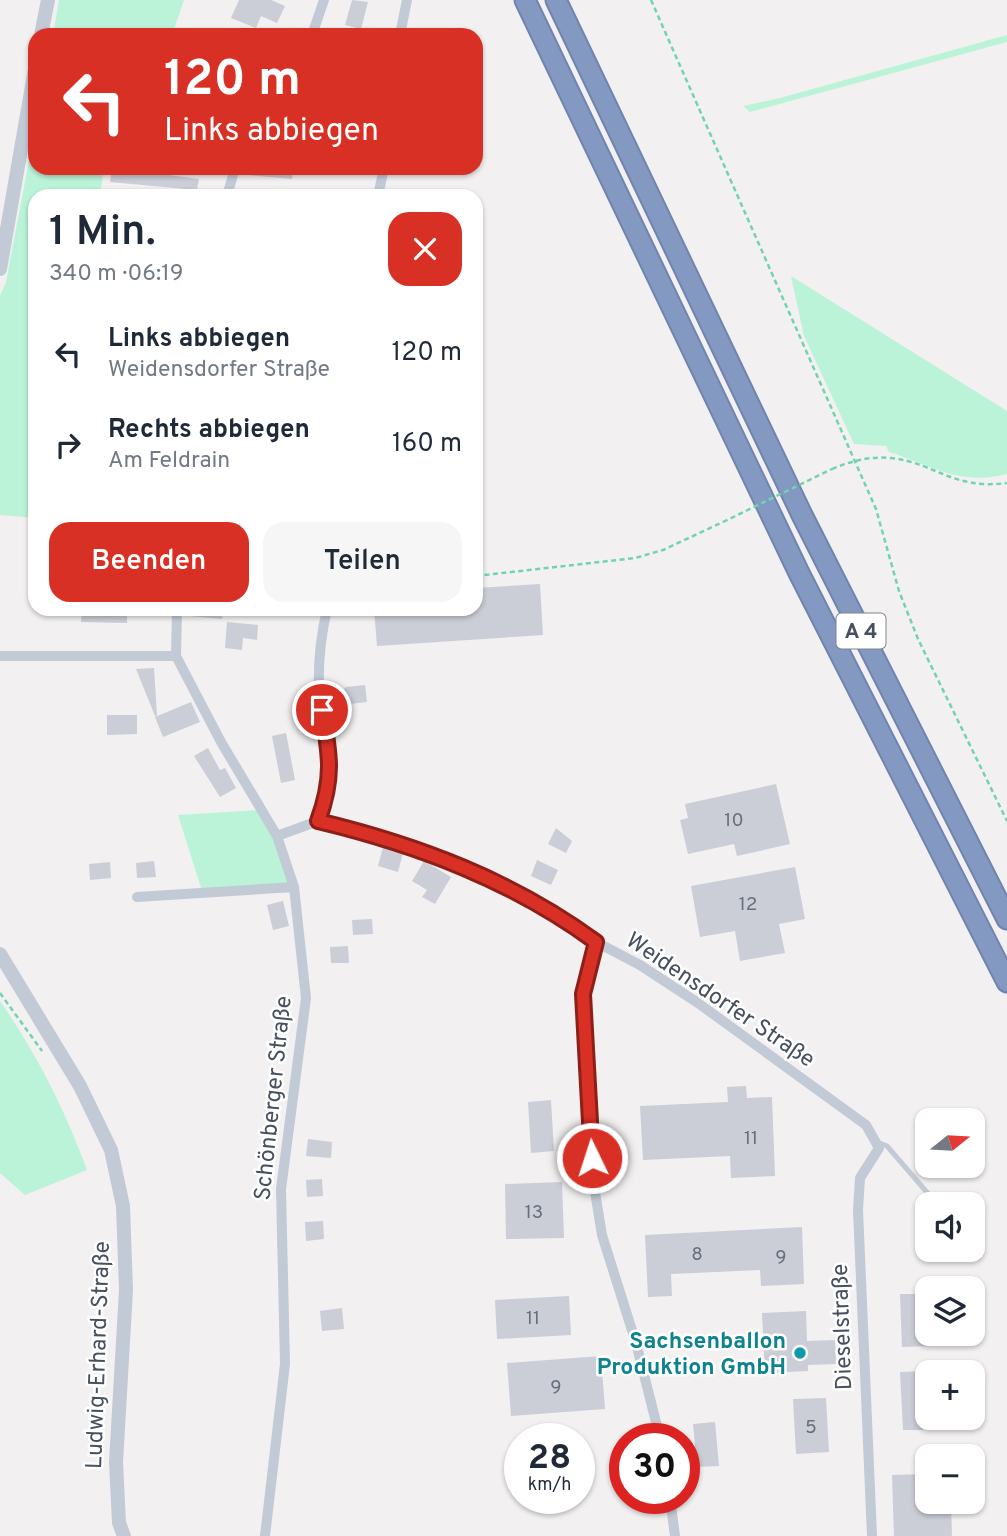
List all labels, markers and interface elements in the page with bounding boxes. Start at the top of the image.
text: 120 m [164,51,301,113]
icon: left [49,56,140,147]
text: Links abbiegen [164,112,379,152]
text: 1 Min. [49,207,156,260]
button: close [388,212,462,286]
text: 340 m · 06:19 [49,260,184,289]
text: Links abbiegen [108,323,290,356]
icon: left [49,335,87,373]
text: 120 m [392,337,462,370]
text: Weidensdorfer Straße [108,356,330,385]
text: Rechts abbiegen [108,414,310,447]
icon: right [49,426,87,464]
text: 160 m [392,428,462,461]
text: Am Feldrain [108,447,230,476]
button: Beenden [49,522,249,602]
button: Teilen [263,522,462,602]
road number: A 4 [836,614,886,648]
pin [292,680,352,740]
icon: arrive [303,691,341,729]
house number: 10 [724,809,744,833]
house number: 12 [739,893,757,917]
street label: Weidensdorfer Straße [620,927,820,1075]
street label: Schönberger Straße [249,995,300,1202]
north arrow [915,1108,985,1178]
map controls [915,1108,985,1514]
position arrow [555,1121,629,1195]
house number: 11 [744,1127,758,1151]
button: sound [915,1192,985,1262]
house number: 13 [525,1201,543,1225]
street label: Ludwig-Erhard-Straße [81,1241,118,1469]
house number: 8 [691,1243,703,1267]
house number: 9 [775,1246,787,1270]
street label: Dieselstraße [827,1263,860,1391]
button: layers [915,1276,985,1346]
house number: 11 [526,1307,540,1331]
place label: Sachsenballon Produktion GmbH [597,1328,786,1383]
marker: Sachsenballon Produktion GmbH [792,1345,808,1361]
button: + [915,1360,985,1430]
house number: 9 [550,1376,562,1400]
house number: 5 [805,1416,817,1440]
speed limit sign: 30 [609,1423,700,1514]
text: 28 [528,1437,571,1481]
button: − [915,1444,985,1514]
text: km/h [528,1474,571,1497]

